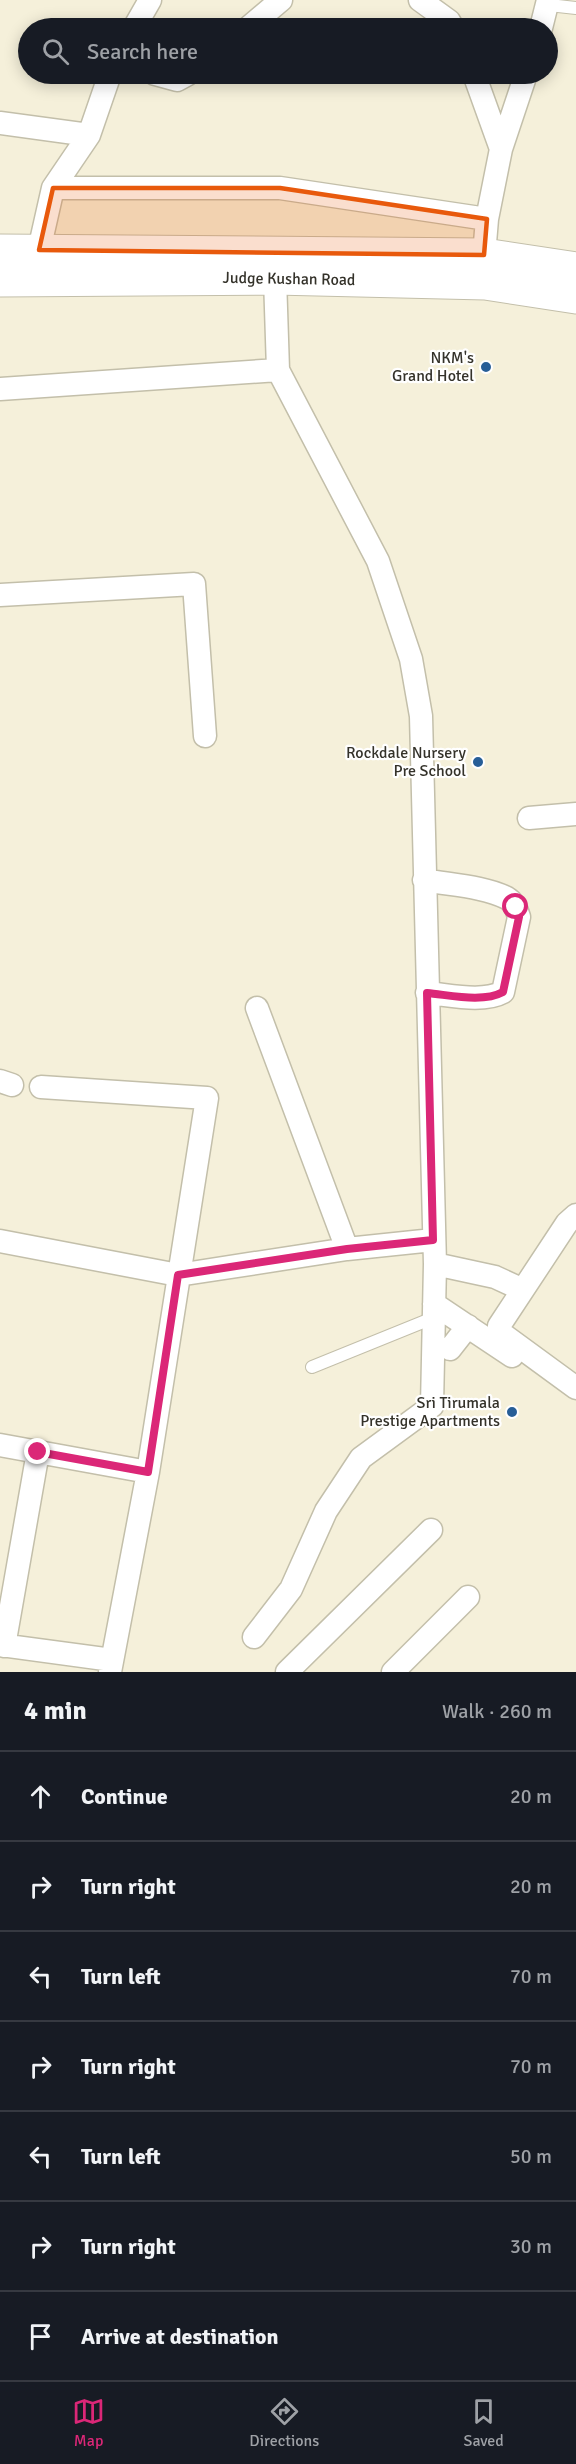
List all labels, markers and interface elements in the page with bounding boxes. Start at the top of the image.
search box [18,18,558,84]
icon: search [39,35,72,68]
text: Search here [87,38,198,65]
street label: Judge Kushan Road [222,268,356,290]
place label: NKM's Grand Hotel [392,348,474,386]
marker: NKM's Grand Hotel [479,360,493,374]
place label: Rockdale Nursery Pre School [346,743,467,781]
marker: Rockdale Nursery Pre School [471,755,485,769]
route start [502,893,528,919]
place label: Sri Tirumala Prestige Apartments [360,1393,500,1431]
marker: Sri Tirumala Prestige Apartments [505,1405,519,1419]
route end [24,1438,50,1464]
text: 4 min [24,1695,87,1727]
text: Walk · 260 m [442,1699,552,1724]
icon: ahead [24,1780,57,1813]
text: Continue [81,1783,168,1810]
text: 20 m [510,1784,552,1809]
icon: right [24,1870,57,1903]
text: Turn right [81,1873,176,1900]
text: 20 m [510,1874,552,1899]
icon: left [24,1960,57,1993]
text: Turn left [81,1963,161,1990]
text: 70 m [510,1964,552,1989]
icon: right [24,2050,57,2083]
text: Turn right [81,2053,176,2080]
text: 70 m [510,2054,552,2079]
icon: left [24,2140,57,2173]
text: Turn left [81,2143,161,2170]
text: 50 m [510,2144,552,2169]
icon: right [24,2230,57,2263]
text: Turn right [81,2233,176,2260]
text: 30 m [510,2234,552,2259]
icon: arrive [24,2320,57,2353]
text: Arrive at destination [81,2323,278,2350]
tab: Map [72,2395,105,2451]
tab: Directions [249,2395,319,2451]
tab: Saved [464,2395,504,2451]

